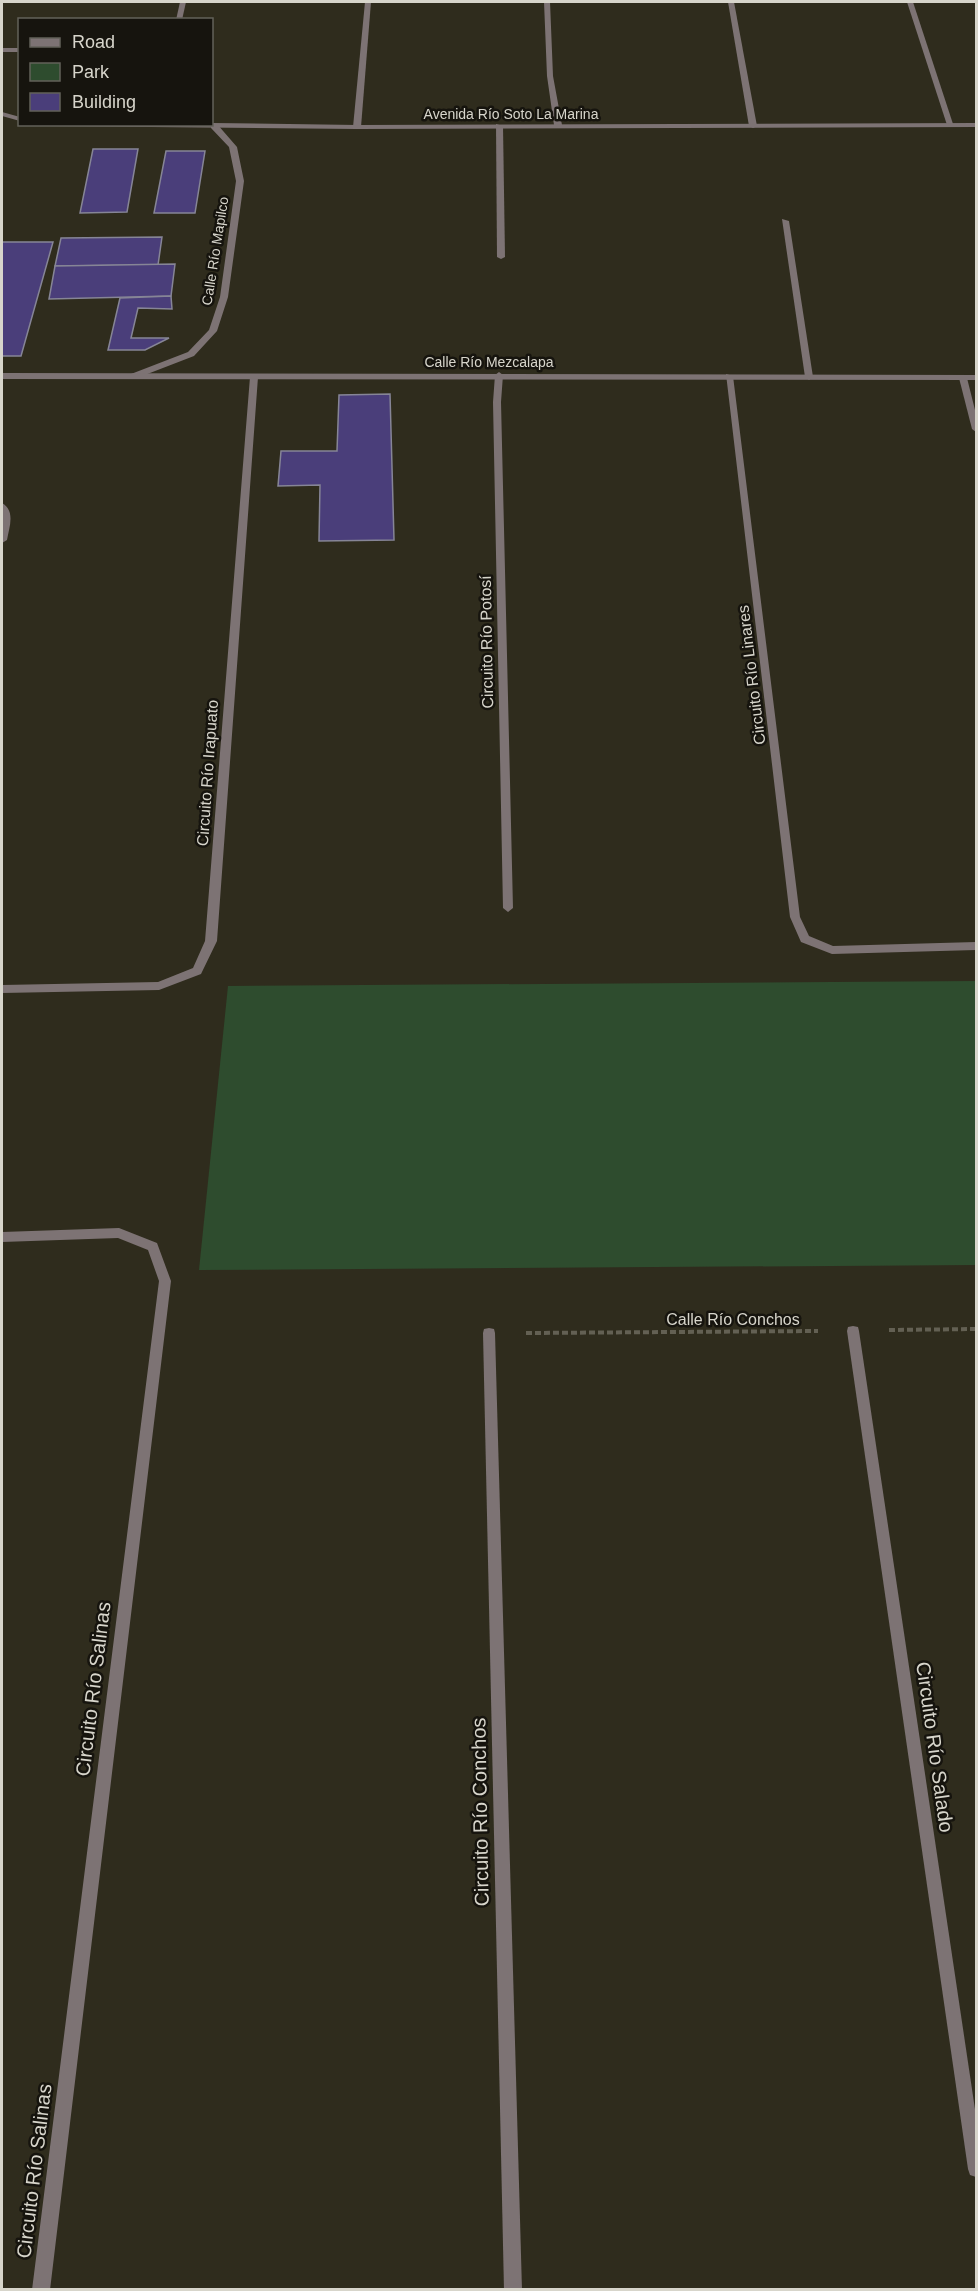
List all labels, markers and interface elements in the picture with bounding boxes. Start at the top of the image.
legend [18,18,213,126]
text: Road [72,32,115,52]
text: Park [72,62,110,82]
text: Building [72,92,136,112]
street label: Avenida Río Soto La Marina [424,106,599,122]
street label: Calle Río Mapilco [199,195,232,306]
street label: Calle Río Mezcalapa [424,354,554,370]
street label: Circuito Río Potosí [477,575,496,709]
street label: Circuito Río Linares [734,604,768,746]
street label: Circuito Río Irapuato [194,699,221,847]
street label: Calle Río Conchos [666,1311,800,1328]
street label: Circuito Río Salinas [71,1601,115,1777]
street label: Circuito Río Salado [912,1660,958,1834]
street label: Circuito Río Conchos [467,1717,493,1907]
street label: Circuito Río Salinas [12,2083,56,2259]

